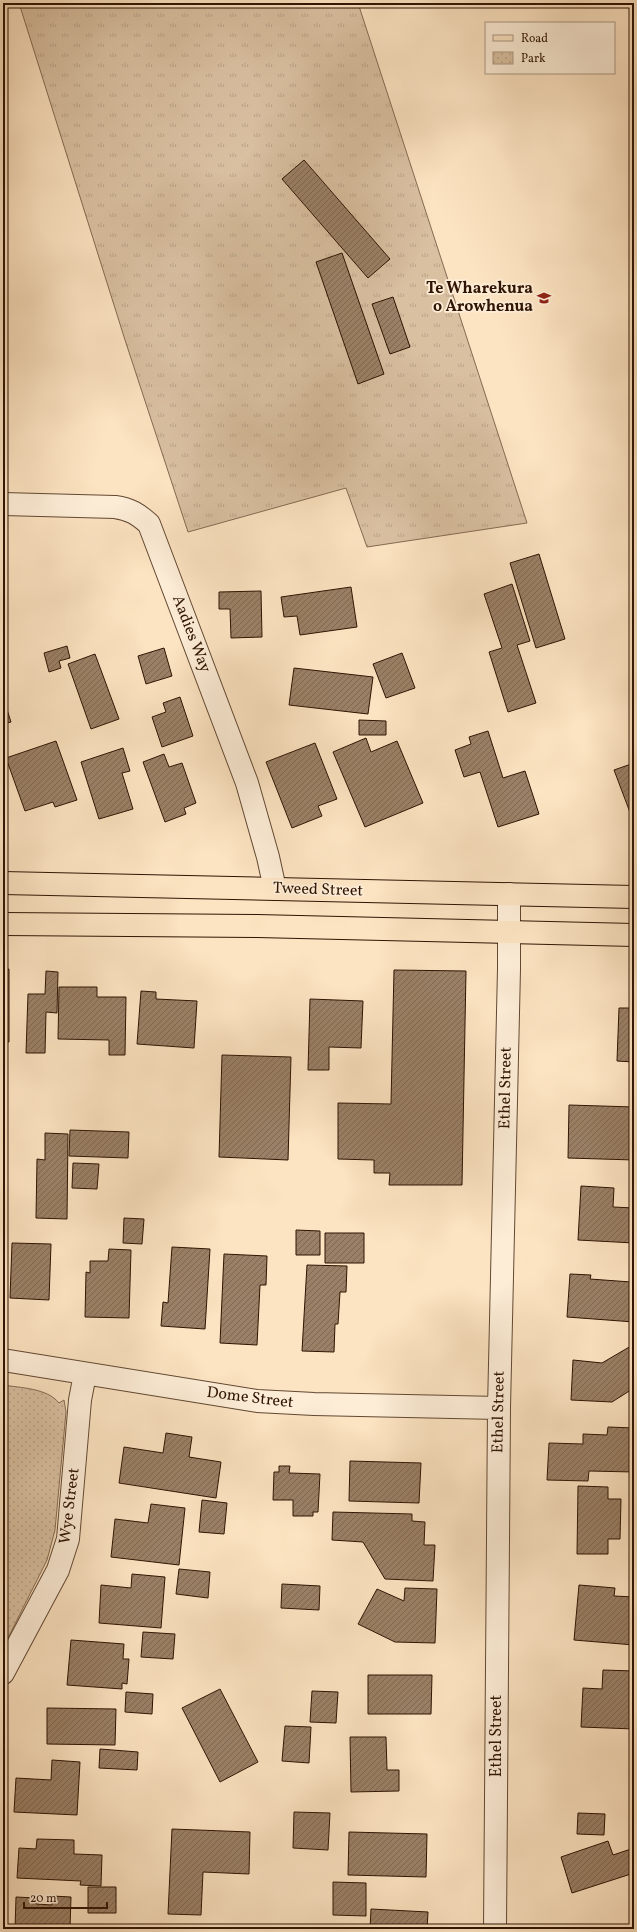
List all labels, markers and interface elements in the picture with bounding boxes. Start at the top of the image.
legend [485,22,615,74]
text: Road [521,31,548,47]
text: Park [521,51,546,67]
place label: Te Wharekura o Arowhenua [426,278,533,318]
school or university icon: Te Wharekura o Arowhenua [536,290,552,306]
street label: Aadies Way [166,592,216,676]
street label: Tweed Street [273,877,364,903]
street label: Ethel Street [494,1046,518,1129]
street label: Ethel Street [487,1370,511,1453]
street label: Dome Street [205,1382,295,1414]
street label: Wye Street [54,1466,86,1545]
street label: Ethel Street [486,1694,508,1777]
scale bar [24,1884,107,1910]
text: 20 m [30,1891,57,1907]

